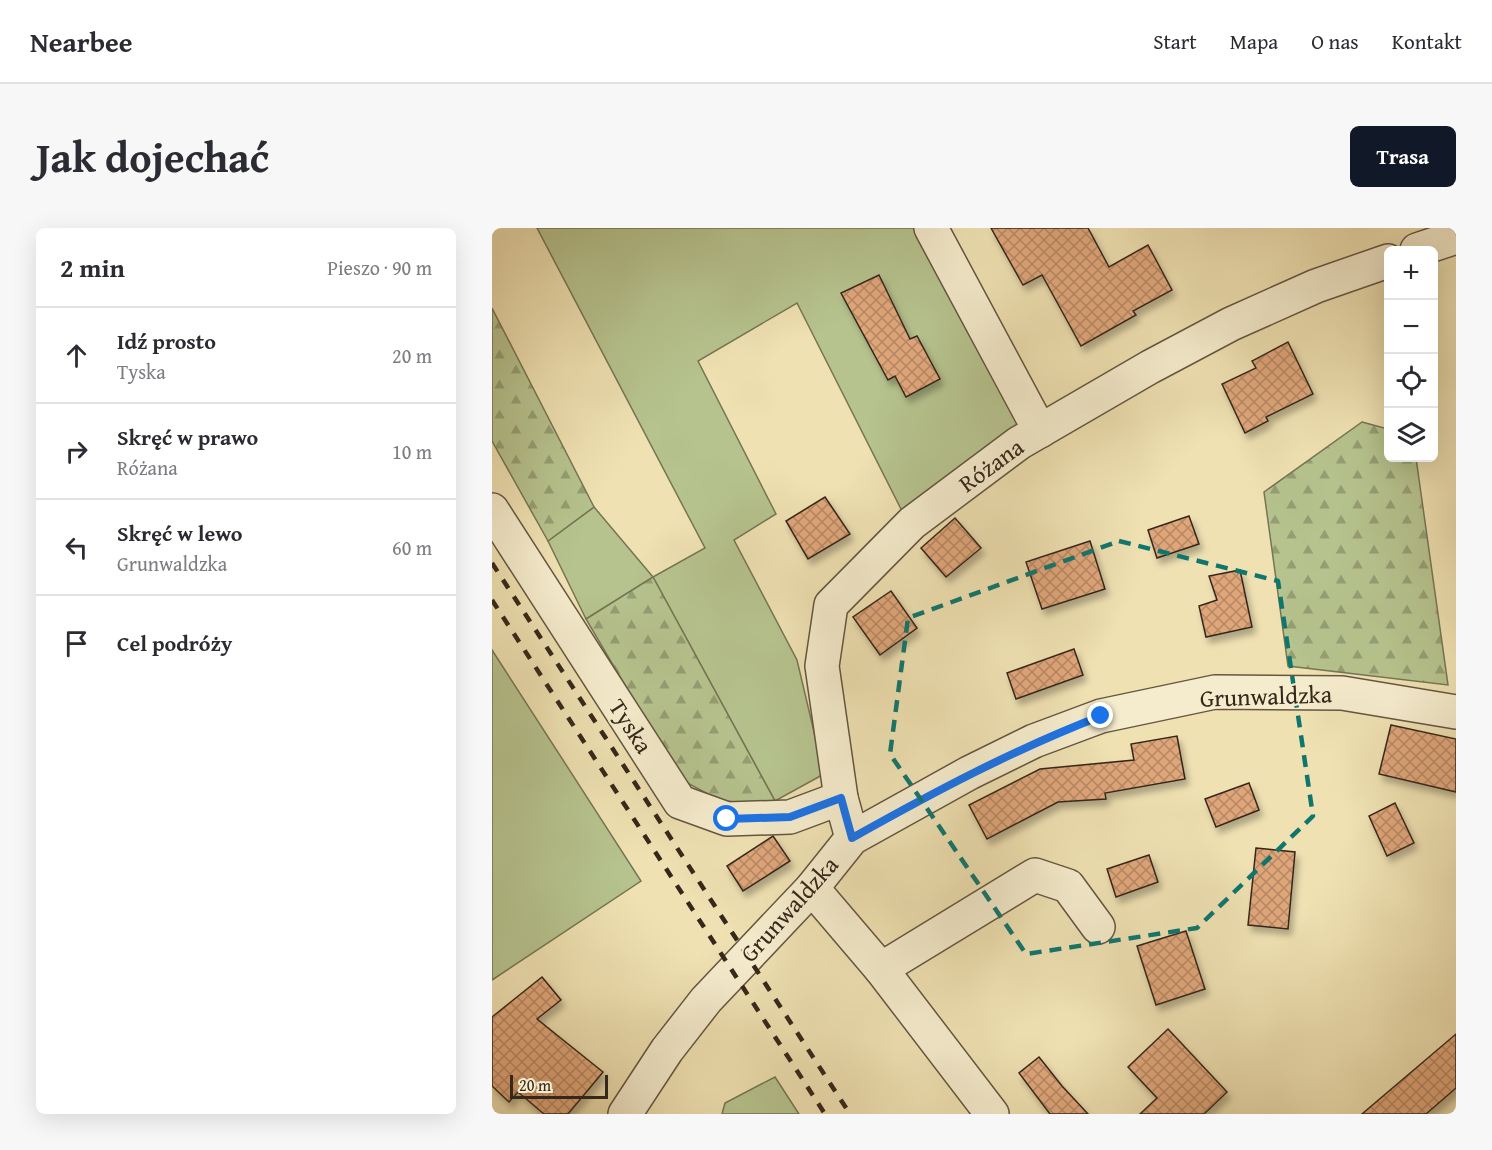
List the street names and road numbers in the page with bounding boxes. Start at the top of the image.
street label: Różana [951,429,1031,501]
street label: Grunwaldzka [1199,676,1333,716]
street label: Tyska [600,692,662,761]
street label: Grunwaldzka [732,848,847,970]

